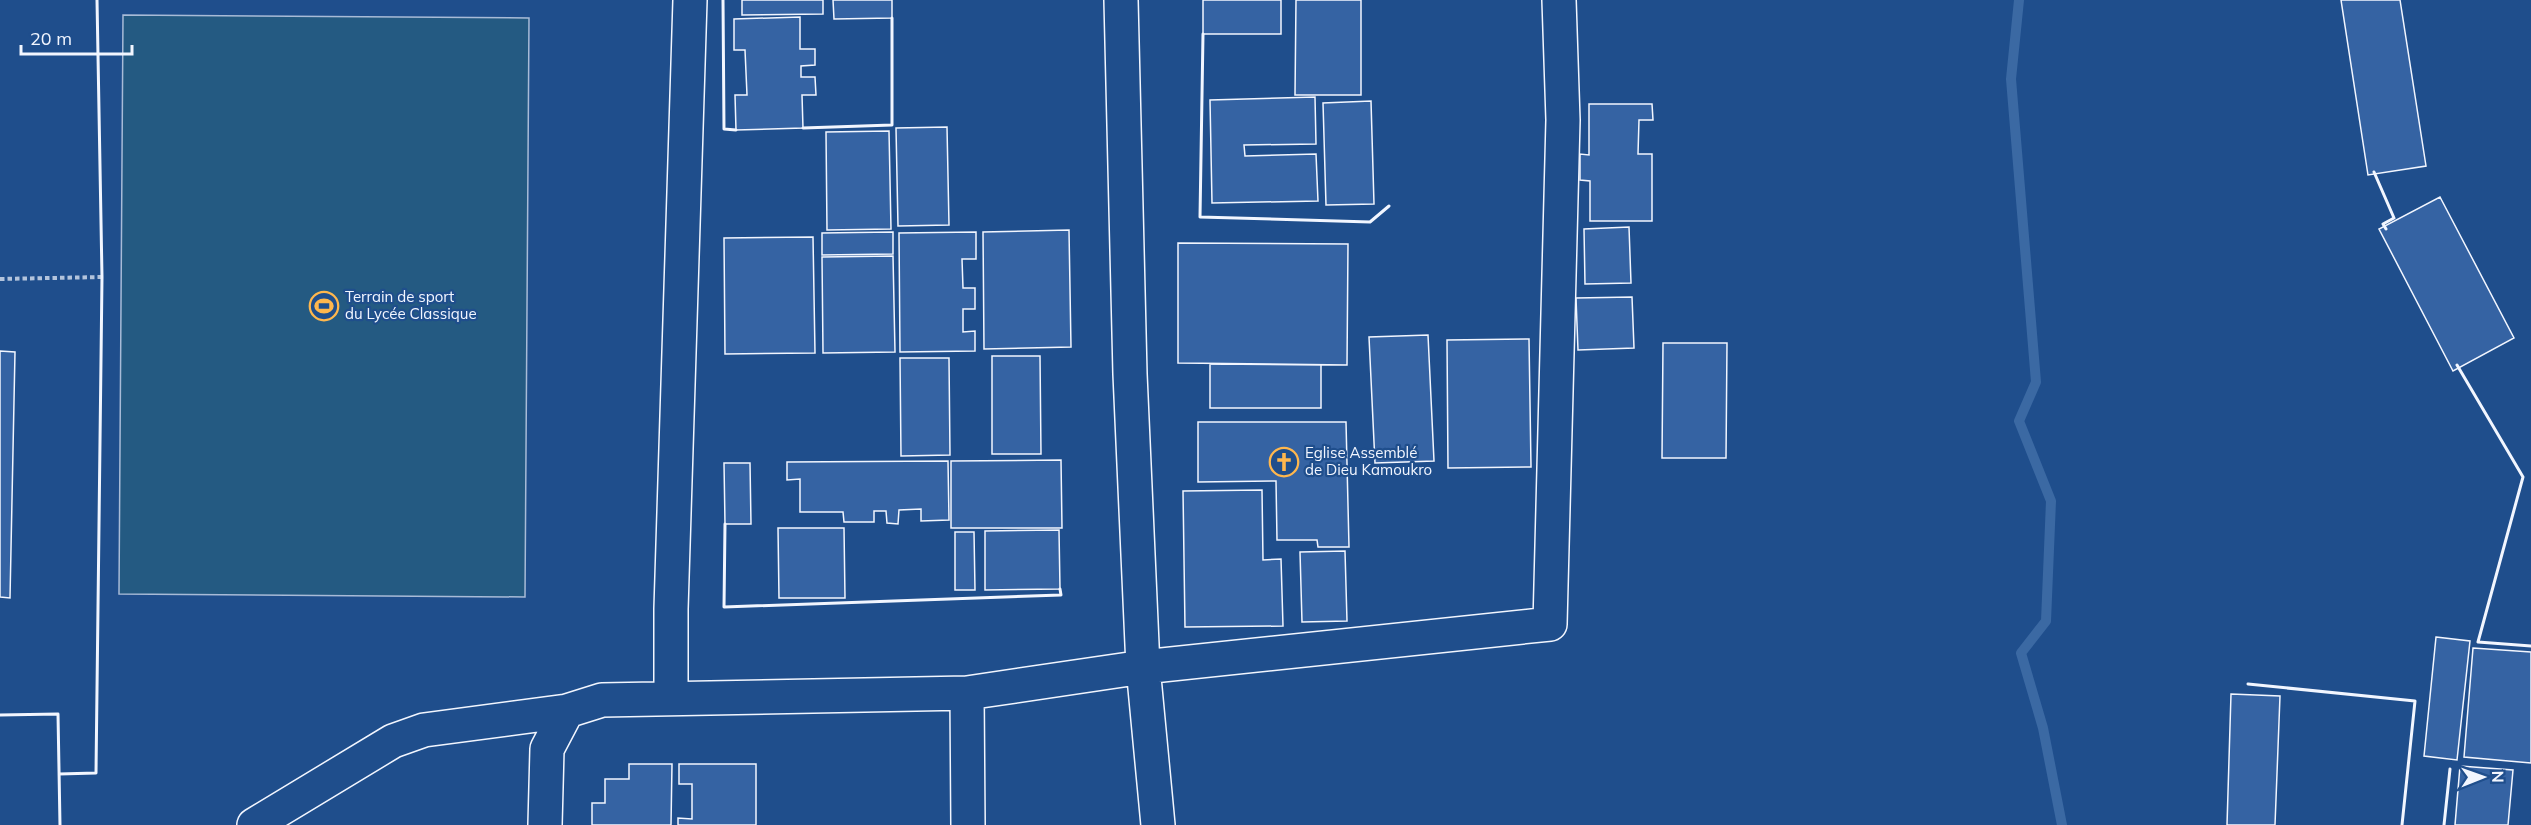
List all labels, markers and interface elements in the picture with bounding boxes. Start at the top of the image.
scale bar [21,18,132,56]
text: 20 m [30,27,72,50]
place label: Terrain de sport du Lycée Classique [345,287,477,323]
sports icon: Terrain de sport du Lycée Classique [308,290,340,322]
place label: Eglise Assemblé de Dieu Kamoukro [1305,443,1432,479]
church icon: Eglise Assemblé de Dieu Kamoukro [1268,446,1300,478]
north arrow [2453,747,2513,807]
text: N [2488,771,2508,783]

